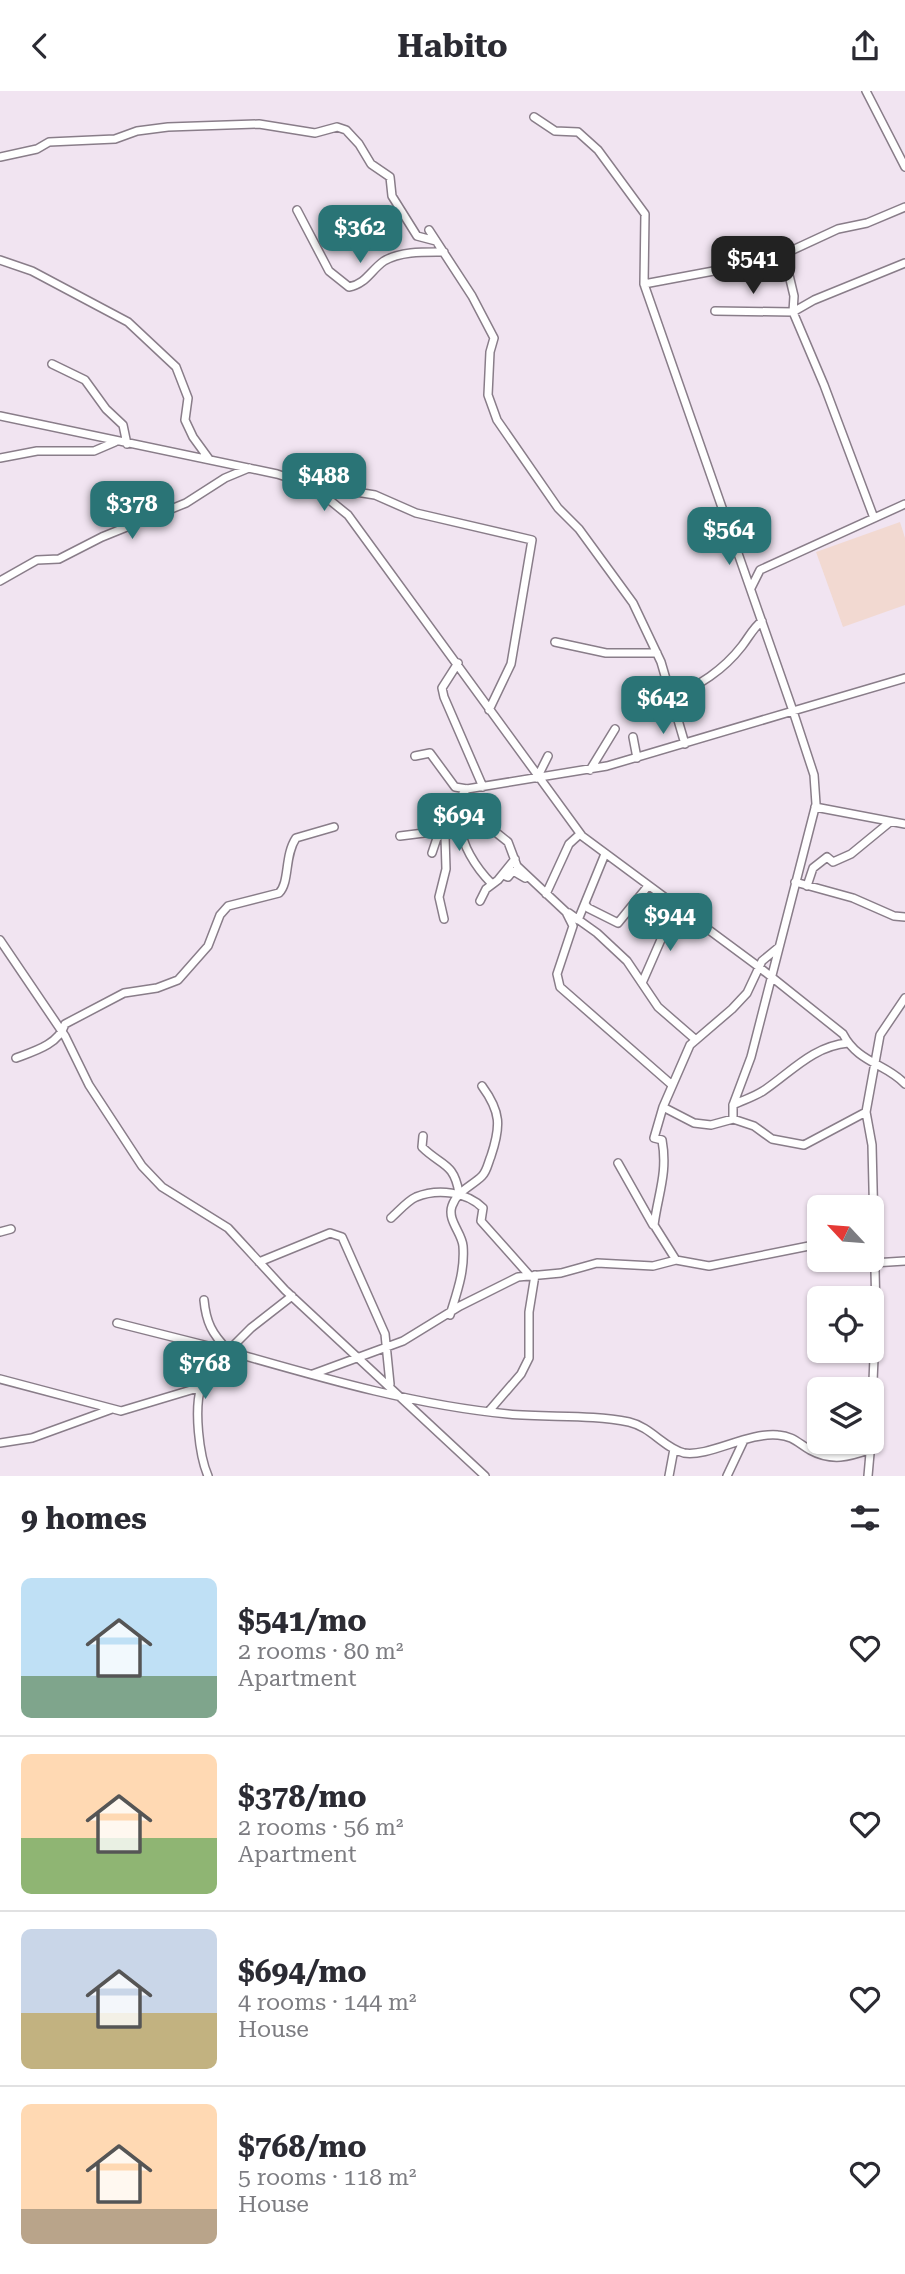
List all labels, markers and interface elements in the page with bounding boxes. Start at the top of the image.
icon: back [21,27,59,65]
text: Habito [397,27,508,65]
icon: share [846,27,884,65]
pin: $362 [319,205,401,265]
text: $362 [334,214,386,241]
pin: $541 [712,237,794,296]
text: $541 [727,245,779,272]
pin: $488 [283,453,365,513]
text: $488 [298,462,350,489]
pin: $378 [91,482,173,541]
text: $378 [106,490,158,517]
pin: $564 [688,507,770,567]
text: $564 [703,516,755,543]
pin: $642 [622,677,704,736]
text: $642 [637,685,689,712]
pin: $694 [418,793,500,853]
text: $694 [433,802,485,829]
pin: $944 [629,893,711,953]
text: $944 [644,902,696,929]
north arrow [807,1195,884,1272]
map controls [807,1195,884,1454]
button: locate [807,1286,884,1363]
pin: $768 [164,1341,246,1401]
text: $768 [179,1350,231,1377]
button: layers [807,1377,884,1454]
icon: filters [846,1499,884,1537]
text: 9 homes [21,1501,147,1536]
text: $541/mo [238,1603,367,1638]
icon: home [77,1606,161,1690]
icon: heart [846,1629,884,1667]
text: 2 rooms · 80 m² [238,1638,404,1665]
text: Apartment [238,1665,357,1692]
text: $378/mo [238,1779,367,1814]
icon: home [77,1782,161,1866]
icon: heart [846,1805,884,1843]
text: 2 rooms · 56 m² [238,1814,404,1841]
text: Apartment [238,1841,357,1868]
text: $694/mo [238,1954,367,1989]
icon: home [77,1957,161,2041]
icon: heart [846,1980,884,2018]
text: 4 rooms · 144 m² [238,1989,416,2016]
text: House [238,2016,309,2043]
text: $768/mo [238,2129,367,2164]
icon: home [77,2132,161,2216]
icon: heart [846,2155,884,2193]
text: 5 rooms · 118 m² [238,2164,416,2191]
text: House [238,2191,309,2218]

